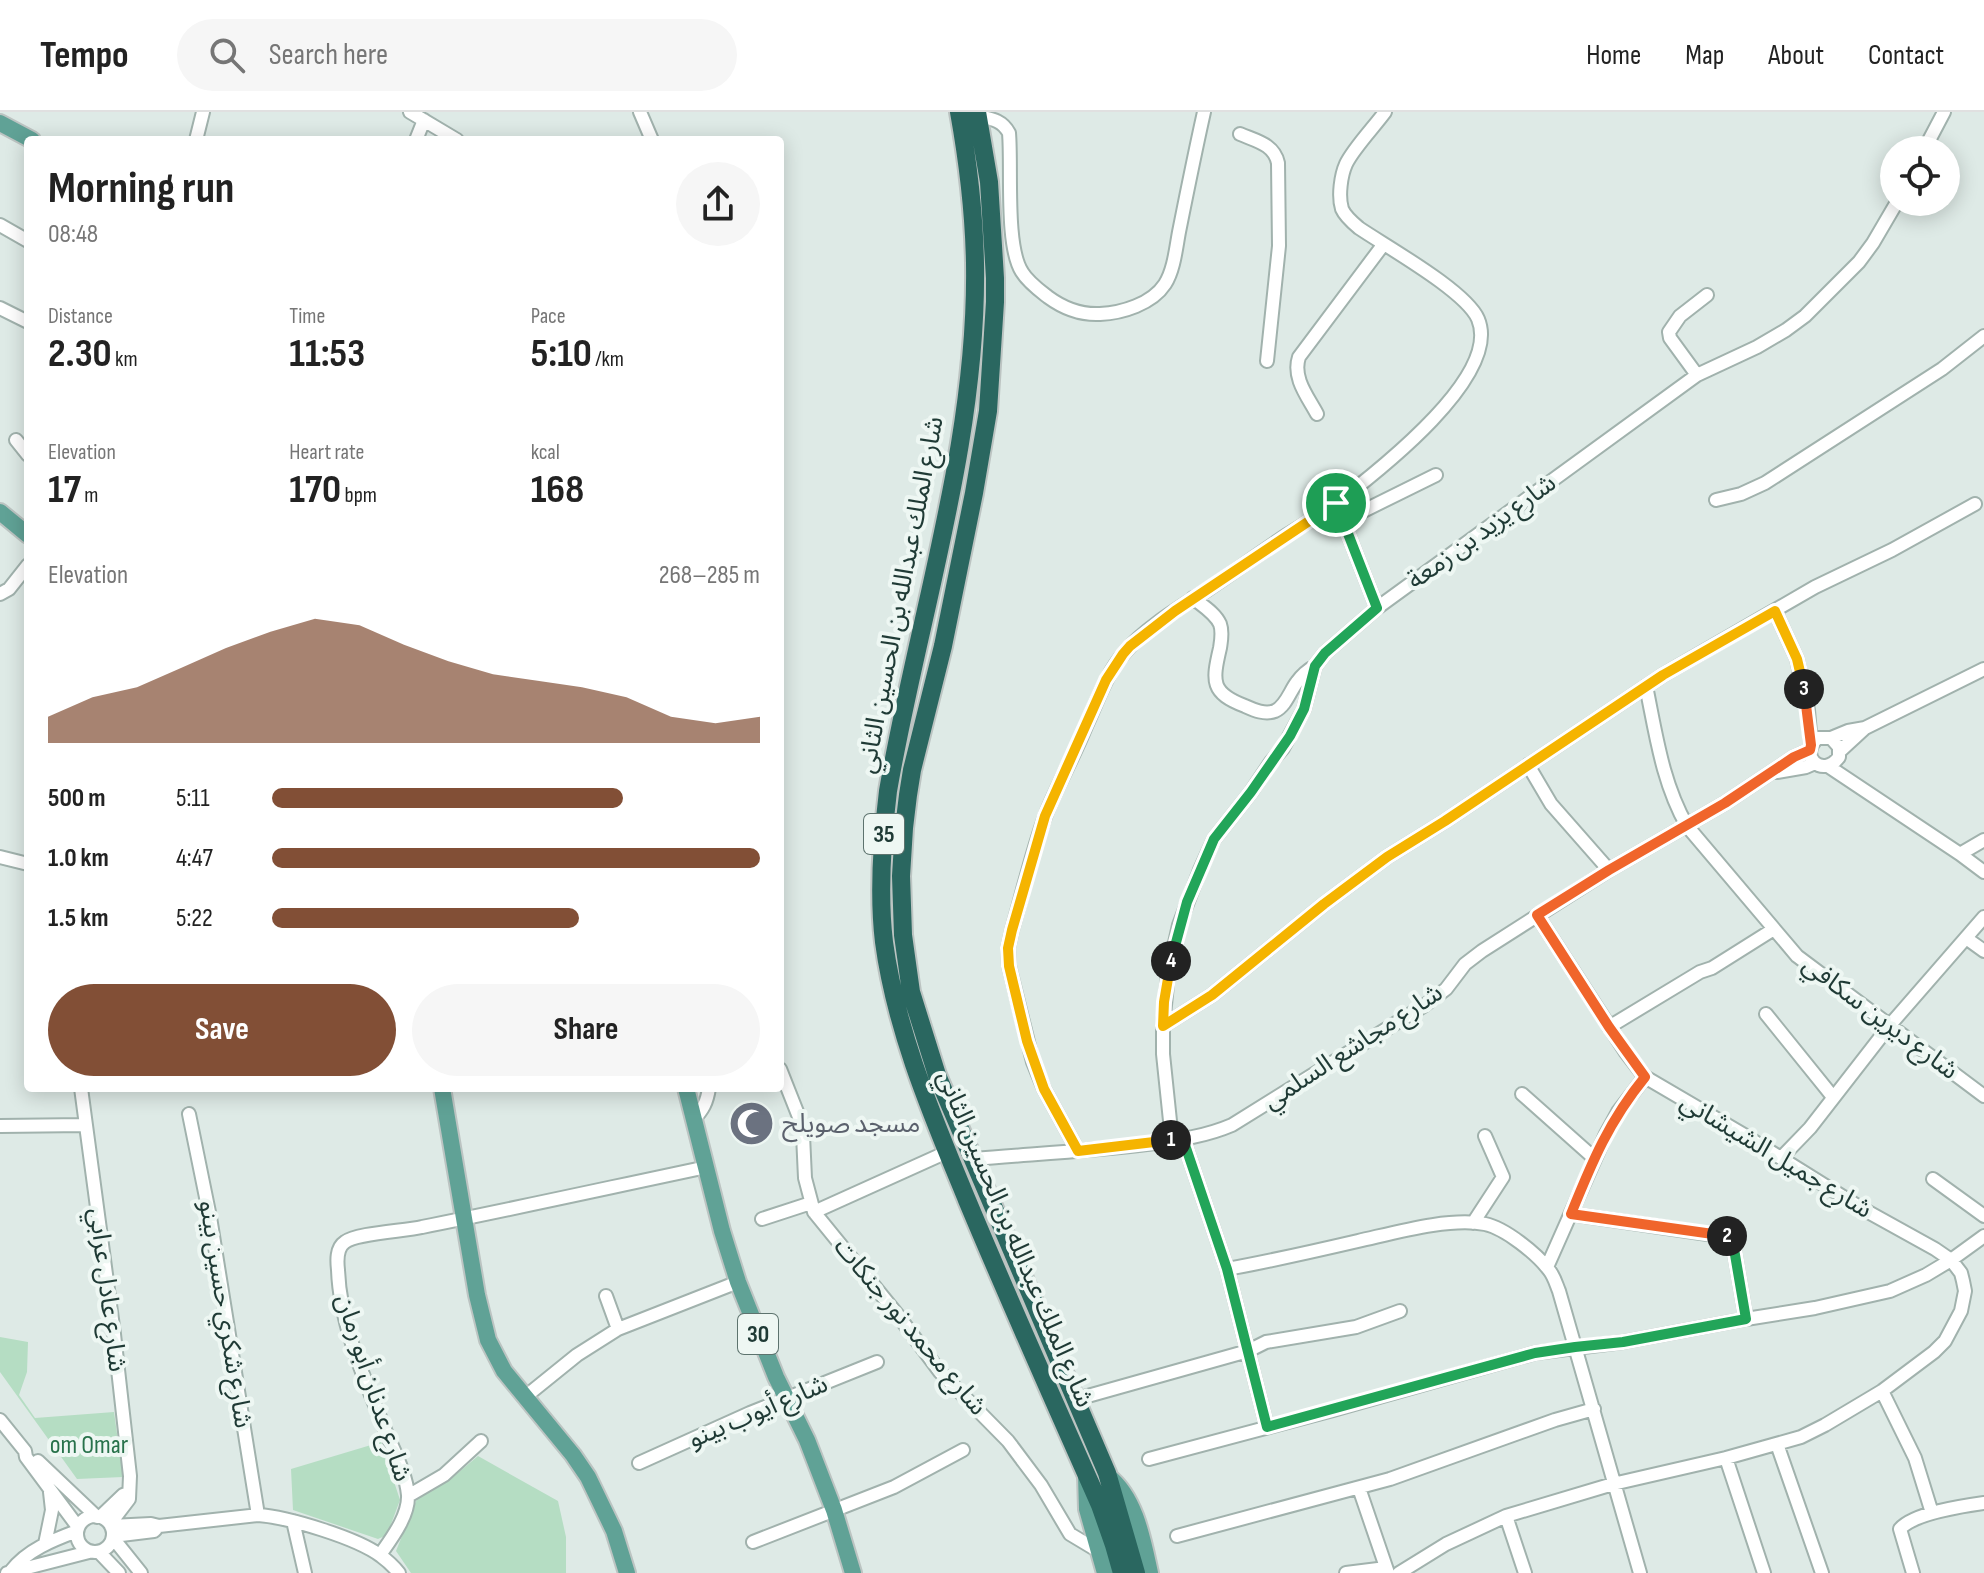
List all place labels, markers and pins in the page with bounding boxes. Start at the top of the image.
pin [1302,469,1370,537]
pin: 3 [1784,669,1824,709]
pin: 4 [1151,941,1191,981]
mosque icon: مسجد صويلح [727,1100,775,1148]
place label: مسجد صويلح [782,1109,920,1143]
pin: 1 [1151,1120,1191,1160]
pin: 2 [1707,1216,1747,1256]

